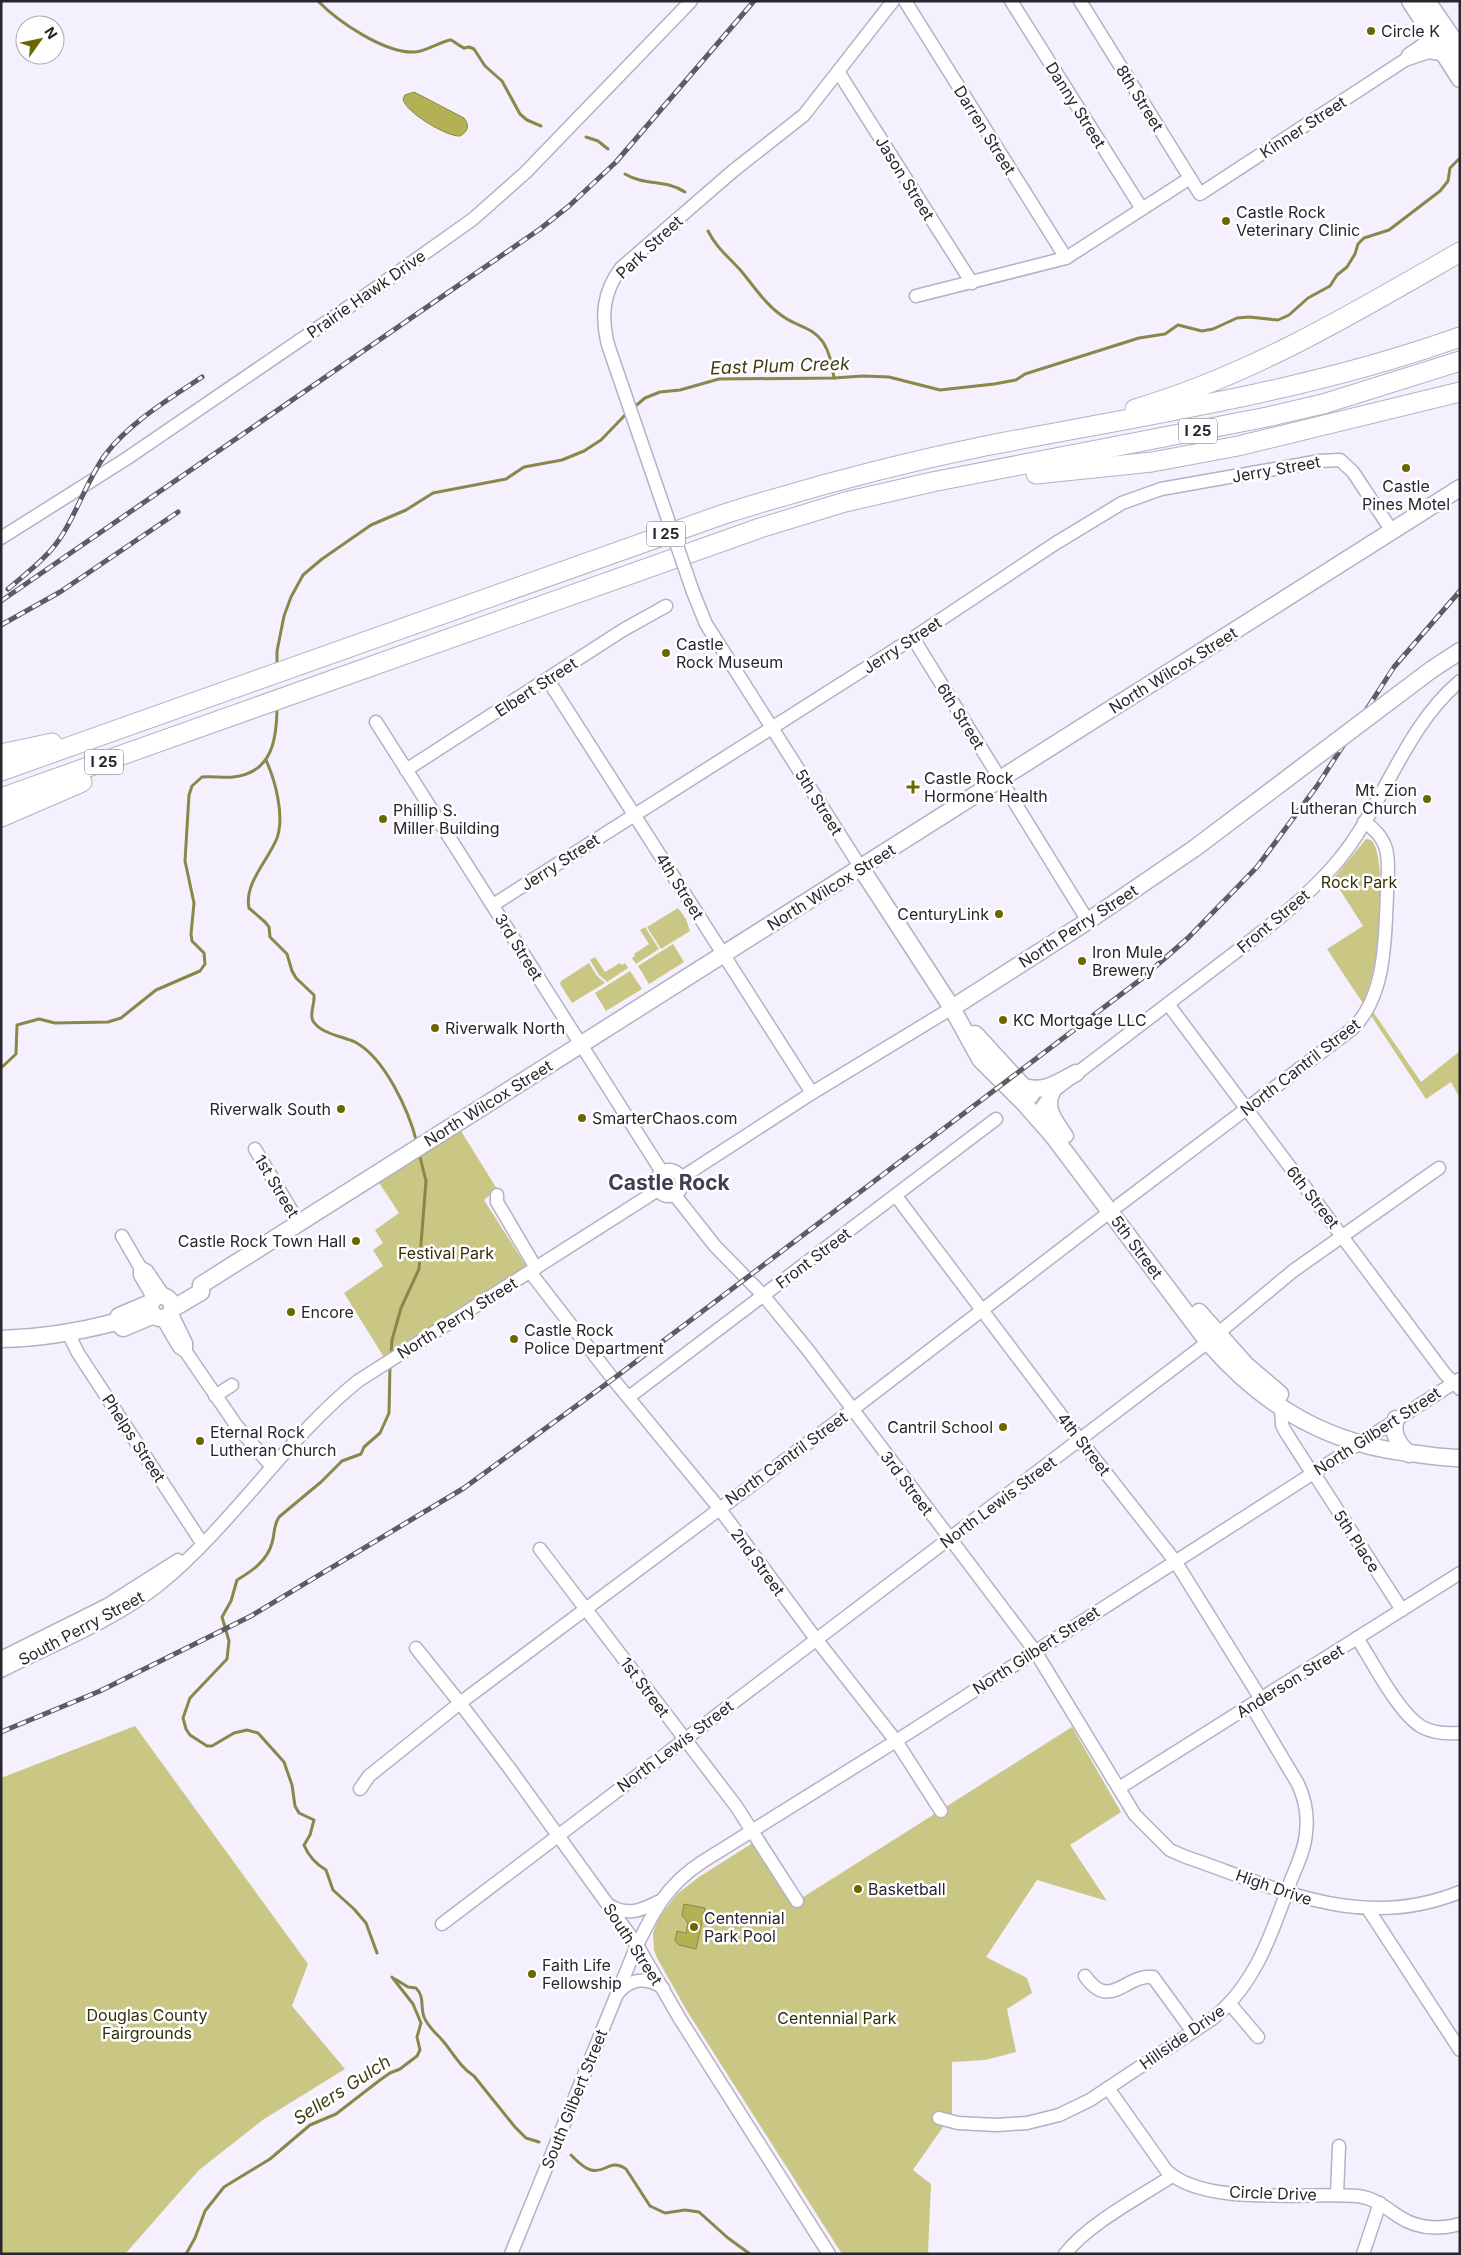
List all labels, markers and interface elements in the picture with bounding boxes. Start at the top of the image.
north arrow [15,15,65,65]
place label: Circle K [1381,21,1440,41]
text: N [41,24,61,42]
marker: Circle K [1365,25,1377,37]
street label: Danny Street [1042,58,1110,152]
street label: 8th Street [1112,61,1168,135]
street label: Darren Street [950,82,1020,178]
street label: Kinner Street [1256,92,1350,162]
street label: Jason Street [871,132,939,224]
place label: Castle Rock Veterinary Clinic [1236,202,1360,240]
street label: Park Street [611,211,687,283]
marker: Castle Rock Veterinary Clinic [1220,215,1232,227]
street label: Prairie Hawk Drive [303,246,429,342]
water label: East Plum Creek [710,353,851,378]
road number: I 25 [1179,418,1217,444]
street label: Jerry Street [1230,451,1322,487]
marker: Castle Pines Motel [1400,462,1412,474]
place label: Castle Pines Motel [1362,476,1450,514]
road number: I 25 [647,522,685,546]
street label: Jerry Street [859,612,945,678]
street label: North Wilcox Street [1105,622,1241,718]
place label: Castle Rock Museum [676,634,783,672]
marker: Castle Rock Museum [660,647,672,659]
street label: Elbert Street [491,653,581,721]
street label: 6th Street [933,679,989,753]
road number: I 25 [85,750,123,774]
street label: 5th Street [791,765,847,839]
place label: Castle Rock Hormone Health [924,768,1048,806]
marker: Castle Rock Hormone Health [906,780,920,794]
place label: Mt. Zion Lutheran Church [1291,780,1417,818]
marker: Mt. Zion Lutheran Church [1421,793,1433,805]
place label: Phillip S. Miller Building [393,800,500,838]
marker: Phillip S. Miller Building [377,813,389,825]
street label: Jerry Street [517,829,603,895]
street label: North Wilcox Street [763,839,899,935]
street label: 4th Street [652,849,708,923]
park label: Rock Park [1321,872,1397,892]
street label: North Perry Street [1015,880,1141,972]
street label: Front Street [1233,885,1313,957]
place label: CenturyLink [897,904,989,924]
marker: CenturyLink [993,908,1005,920]
street label: 3rd Street [491,910,547,984]
place label: Iron Mule Brewery [1092,942,1163,980]
marker: Iron Mule Brewery [1076,955,1088,967]
place label: KC Mortgage LLC [1013,1010,1147,1030]
marker: KC Mortgage LLC [997,1014,1009,1026]
street label: North Cantril Street [1236,1014,1364,1120]
place label: Riverwalk North [445,1018,565,1038]
marker: Riverwalk North [429,1022,441,1034]
street label: North Wilcox Street [420,1055,556,1151]
place label: Riverwalk South [209,1099,331,1119]
marker: Riverwalk South [335,1103,347,1115]
place label: SmarterChaos.com [592,1108,738,1128]
marker: SmarterChaos.com [576,1112,588,1124]
street label: 1st Street [250,1151,304,1221]
street label: 6th Street [1282,1162,1344,1232]
district label: Castle Rock [608,1170,730,1195]
street label: 5th Street [1107,1211,1167,1283]
street label: Front Street [772,1223,854,1293]
place label: Castle Rock Town Hall [178,1231,346,1251]
marker: Castle Rock Town Hall [350,1235,362,1247]
park label: Festival Park [398,1243,494,1263]
street label: North Perry Street [393,1273,521,1363]
place label: Encore [301,1302,354,1322]
marker: Encore [285,1306,297,1318]
place label: Castle Rock Police Department [524,1320,664,1358]
marker: Castle Rock Police Department [508,1333,520,1345]
street label: North Gilbert Street [1310,1383,1444,1479]
street label: Phelps Street [98,1390,170,1486]
street label: North Cantril Street [721,1407,851,1509]
street label: 4th Street [1053,1408,1115,1480]
place label: Cantril School [887,1417,993,1437]
marker: Cantril School [997,1421,1009,1433]
place label: Eternal Rock Lutheran Church [210,1422,336,1460]
marker: Eternal Rock Lutheran Church [194,1435,206,1447]
street label: 3rd Street [876,1447,938,1519]
street label: North Lewis Street [936,1452,1060,1552]
street label: 5th Place [1329,1506,1385,1576]
street label: 2nd Street [727,1524,789,1600]
street label: South Perry Street [15,1587,147,1669]
street label: North Gilbert Street [969,1602,1103,1698]
street label: Anderson Street [1233,1640,1347,1722]
street label: 1st Street [616,1653,674,1721]
street label: North Lewis Street [613,1696,737,1796]
street label: High Drive [1233,1865,1315,1909]
place label: Basketball [868,1879,946,1899]
marker: Basketball [852,1883,864,1895]
street label: South Street [599,1899,667,1989]
place label: Centennial Park Pool [704,1908,785,1946]
marker: Centennial Park Pool [688,1921,700,1933]
place label: Faith Life Fellowship [542,1955,622,1993]
marker: Faith Life Fellowship [526,1968,538,1980]
street label: Hillside Drive [1136,2000,1228,2074]
park label: Douglas County Fairgrounds [87,2005,207,2043]
park label: Centennial Park [777,2008,897,2028]
street label: South Gilbert Street [537,2026,611,2172]
water label: Sellers Gulch [289,2050,394,2129]
street label: Circle Drive [1229,2181,1317,2205]

